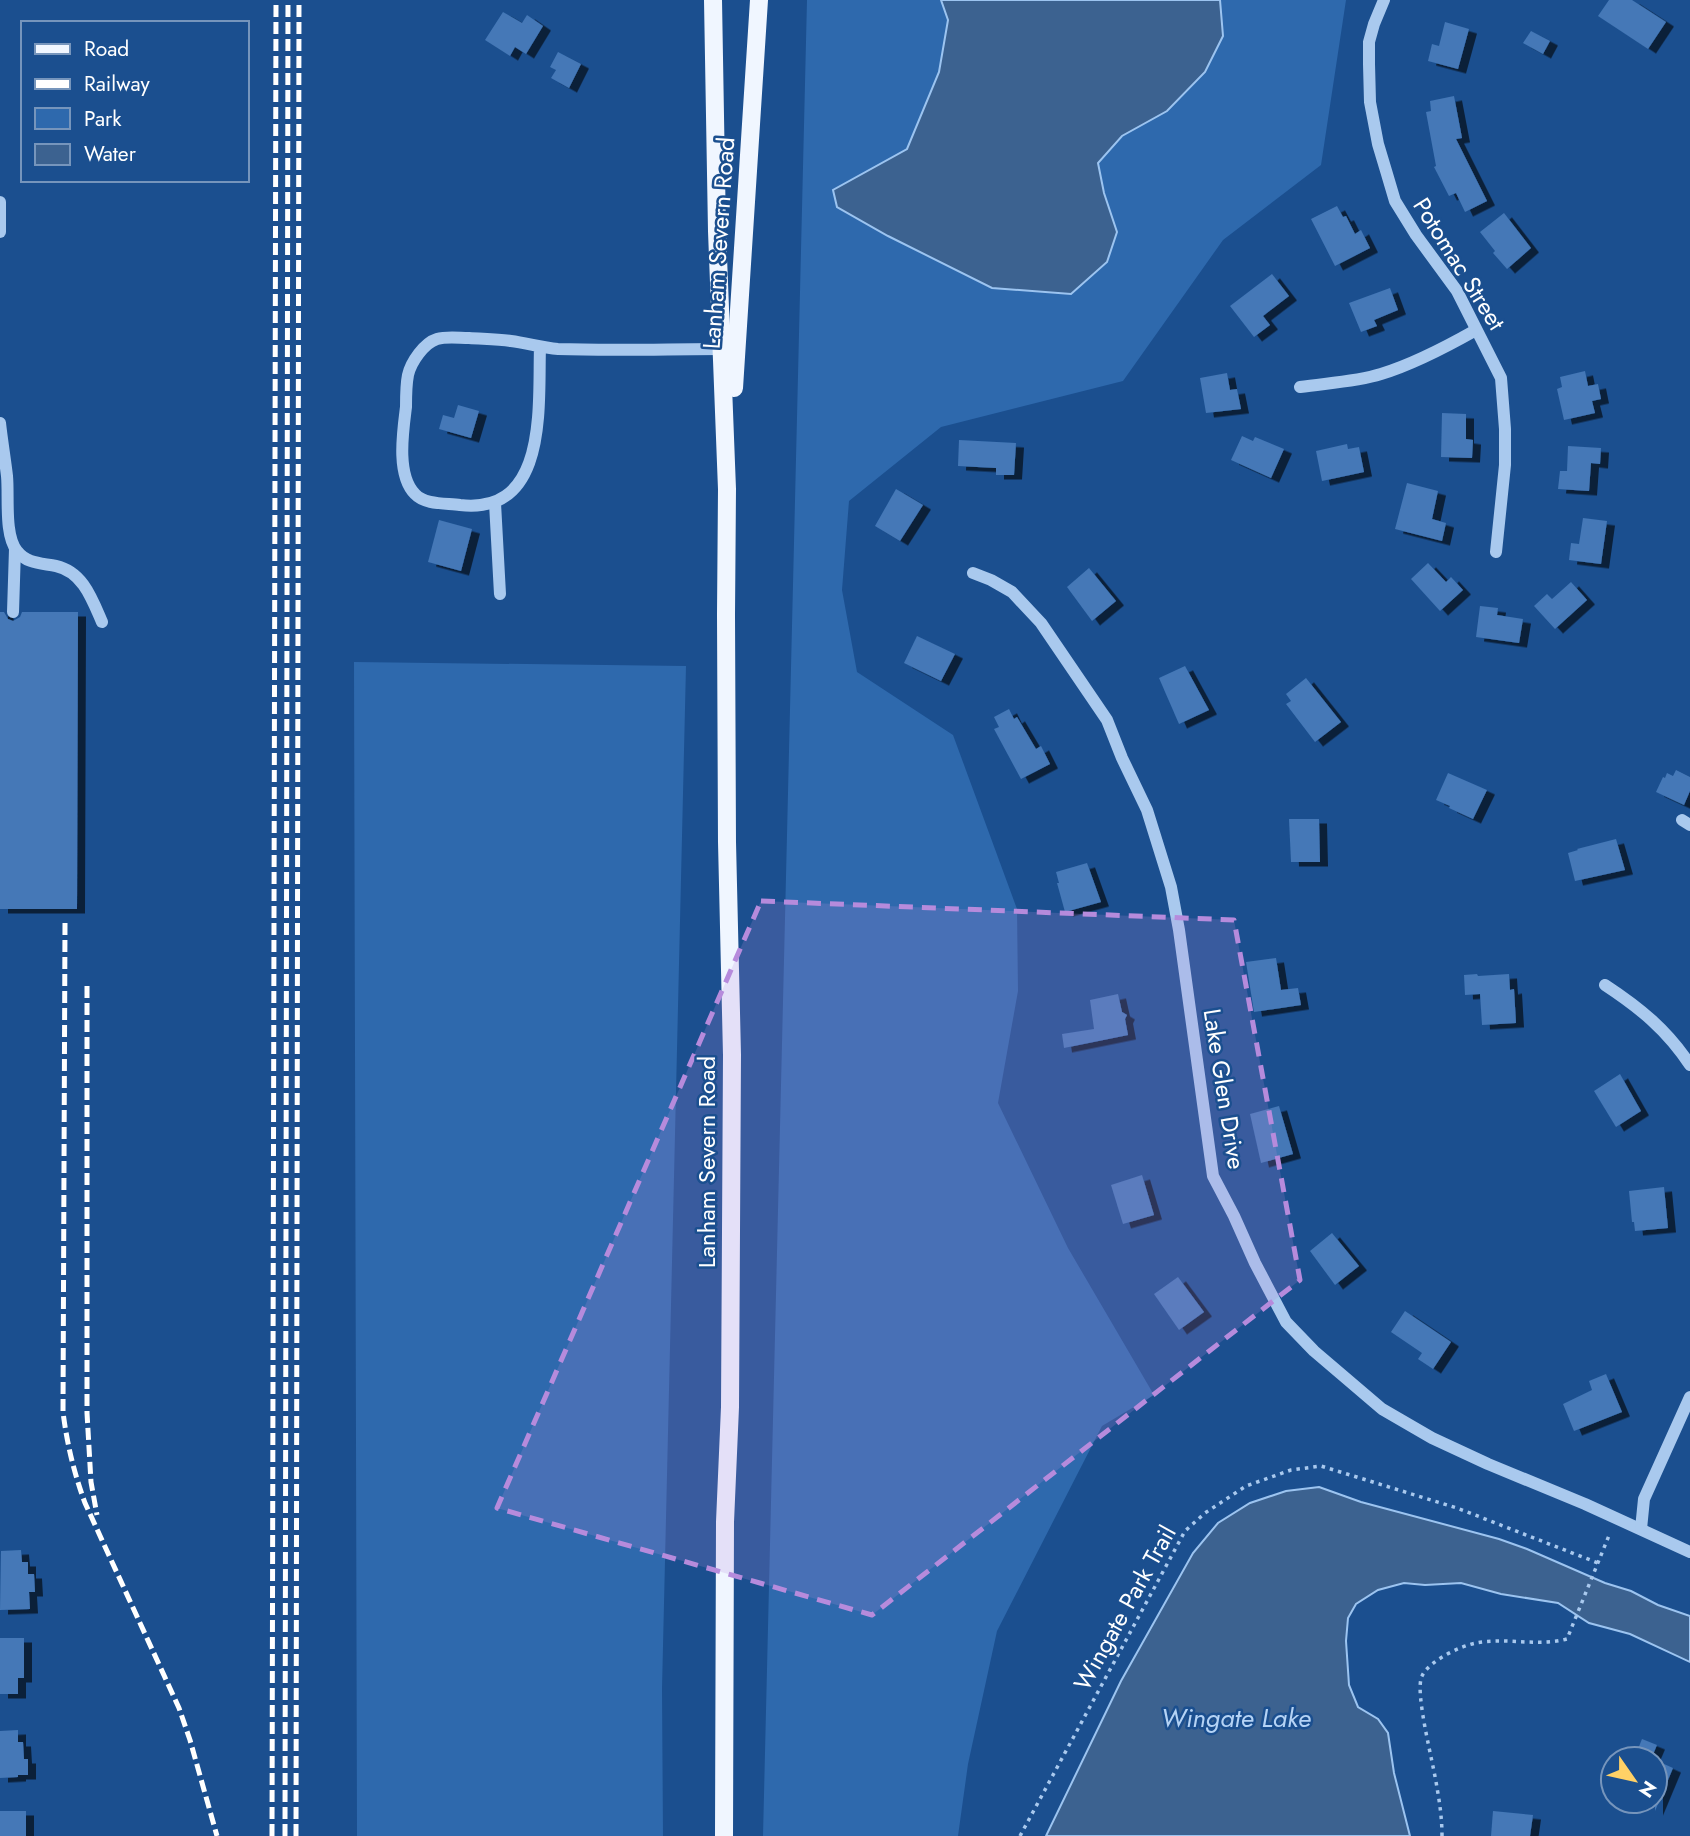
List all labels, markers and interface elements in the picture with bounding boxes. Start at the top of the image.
legend [21,21,248,182]
text: Road [84,34,129,64]
text: Railway [84,69,150,99]
text: Park [84,104,122,134]
street label: Lanham Severn Road [694,136,743,350]
text: Water [84,139,137,169]
street label: Potomac Street [1405,191,1514,337]
street label: Lake Glen Drive [1195,1006,1254,1172]
street label: Lanham Severn Road [689,1056,724,1268]
street label: Wingate Park Trail [1065,1519,1184,1697]
water label: Wingate Lake [1161,1699,1311,1737]
north arrow [1599,1745,1669,1815]
text: N [1632,1775,1663,1803]

